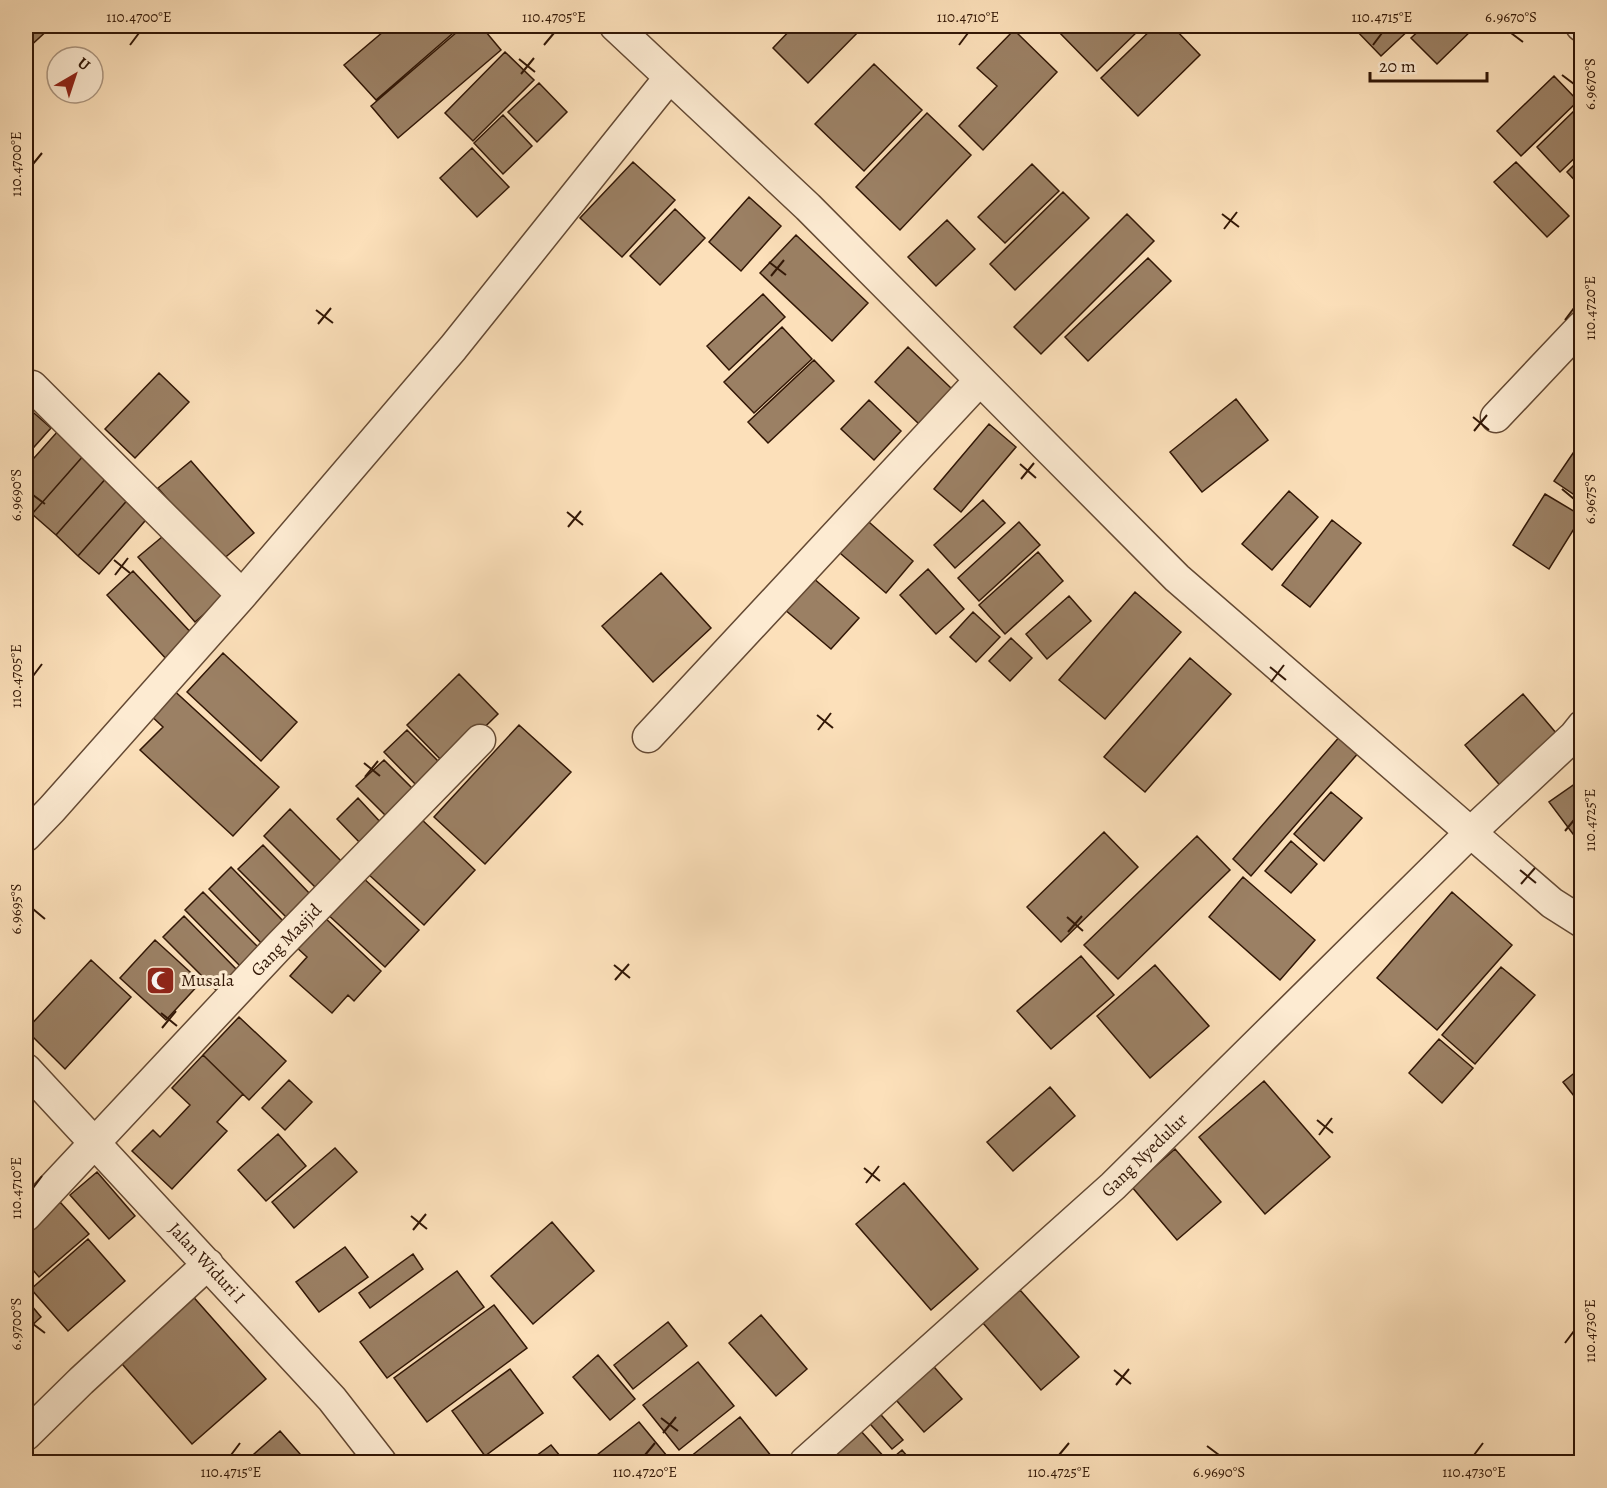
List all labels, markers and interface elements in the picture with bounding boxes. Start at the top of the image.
text: 110.4700°E [106,7,172,27]
text: 110.4705°E [522,7,586,27]
text: 110.4710°E [937,7,999,27]
text: 110.4715°E [1352,7,1412,27]
text: 6.9670°S [1485,7,1537,27]
north arrow [45,45,105,105]
scale bar [1370,45,1487,83]
text: U [73,52,95,76]
text: 20 m [1379,54,1416,78]
text: 6.9670°S [1580,58,1600,110]
text: 110.4700°E [6,131,26,197]
text: 110.4720°E [1580,276,1600,340]
text: 6.9690°S [6,469,26,521]
text: 6.9675°S [1580,474,1600,524]
text: 110.4705°E [6,644,26,708]
text: 110.4725°E [1580,789,1600,851]
text: 6.9695°S [6,883,26,935]
street label: Gang Masjid [245,898,327,982]
mosque icon: Musala [144,964,176,996]
place label: Musala [181,968,235,992]
street label: Gang Nyedulur [1096,1108,1192,1202]
text: 110.4710°E [6,1157,26,1219]
street label: Jalan Widuri I [163,1217,251,1309]
text: 6.9700°S [6,1297,26,1351]
text: 110.4730°E [1580,1299,1600,1363]
text: 110.4715°E [201,1462,261,1482]
text: 110.4720°E [613,1462,677,1482]
text: 110.4725°E [1028,1462,1090,1482]
text: 6.9690°S [1193,1462,1245,1482]
text: 110.4730°E [1442,1462,1506,1482]

